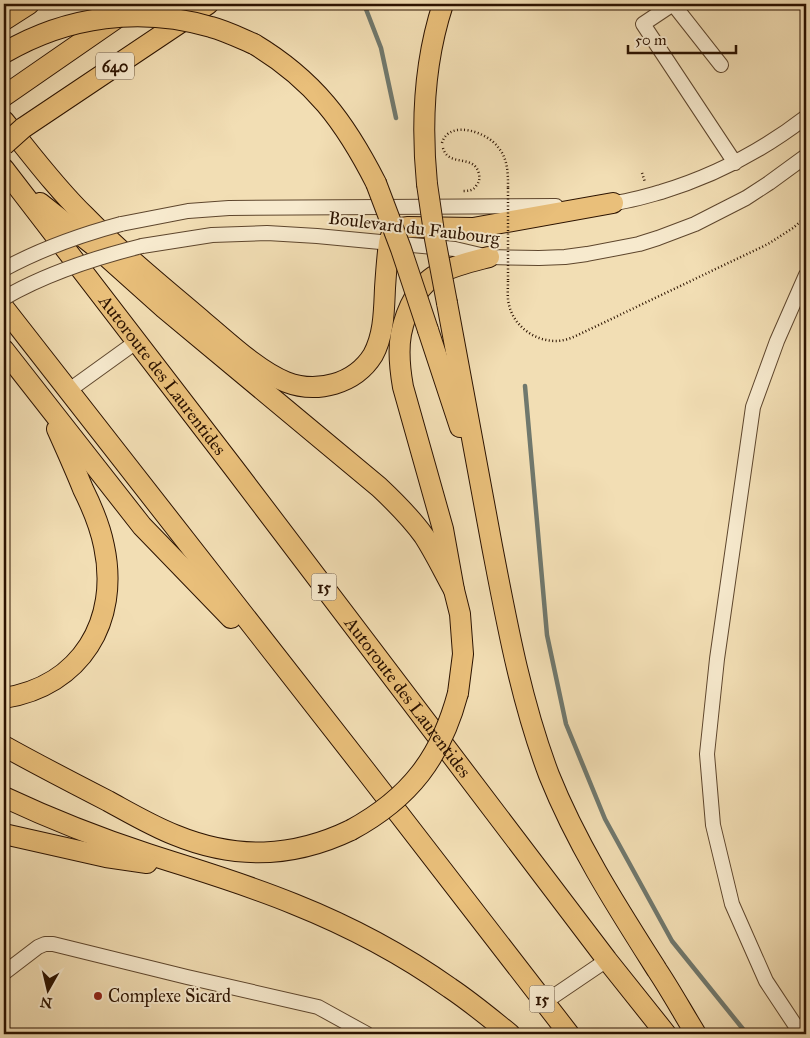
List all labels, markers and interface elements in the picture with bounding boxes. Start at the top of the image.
scale bar [628,22,735,54]
text: 50 m [635,31,667,49]
road number: 640 [96,52,134,80]
street label: Boulevard du Faubourg [327,207,502,250]
street label: Autoroute des Laurentides [93,290,231,460]
road number: 15 [312,574,336,600]
street label: Autoroute des Laurentides [339,612,476,782]
north arrow [22,966,72,1016]
place label: Complexe Sicard [108,985,231,1007]
road number: 15 [530,986,554,1012]
marker: Complexe Sicard [92,990,104,1002]
text: N [39,993,53,1012]

